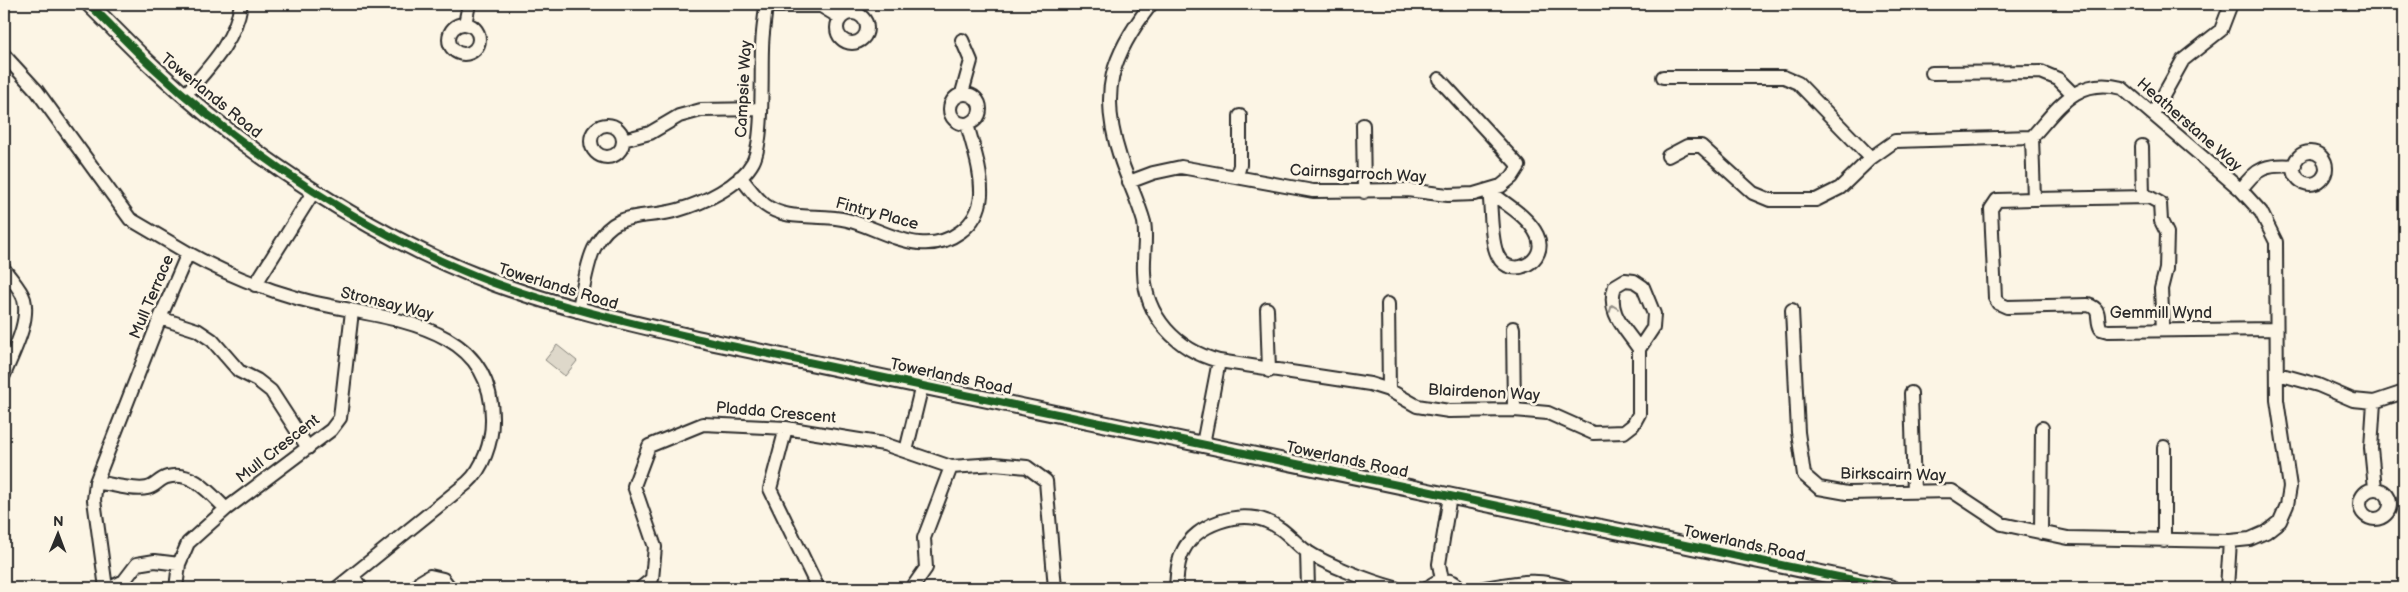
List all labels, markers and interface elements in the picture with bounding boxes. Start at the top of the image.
street label: Campsie Way [732,39,756,138]
street label: Towerlands Road [157,49,265,143]
street label: Heatherstane Way [2133,74,2246,176]
street label: Cairnsgarroch Way [1289,161,1427,187]
street label: Fintry Place [834,194,921,234]
street label: Mull Terrace [126,252,178,342]
street label: Towerlands Road [496,260,620,314]
street label: Stronsay Way [339,283,436,325]
one-way arrow [1609,304,1619,313]
street label: Gemmill Wynd [2110,304,2212,323]
street label: Towerlands Road [888,355,1014,399]
street label: Blairdenon Way [1428,381,1541,405]
street label: Pladda Crescent [715,398,837,428]
street label: Mull Crescent [233,411,323,487]
street label: Towerlands Road [1284,438,1410,482]
street label: Birkscairn Way [1840,465,1947,485]
north arrow [32,510,82,560]
text: N [53,513,64,530]
street label: Towerlands Road [1681,522,1807,566]

